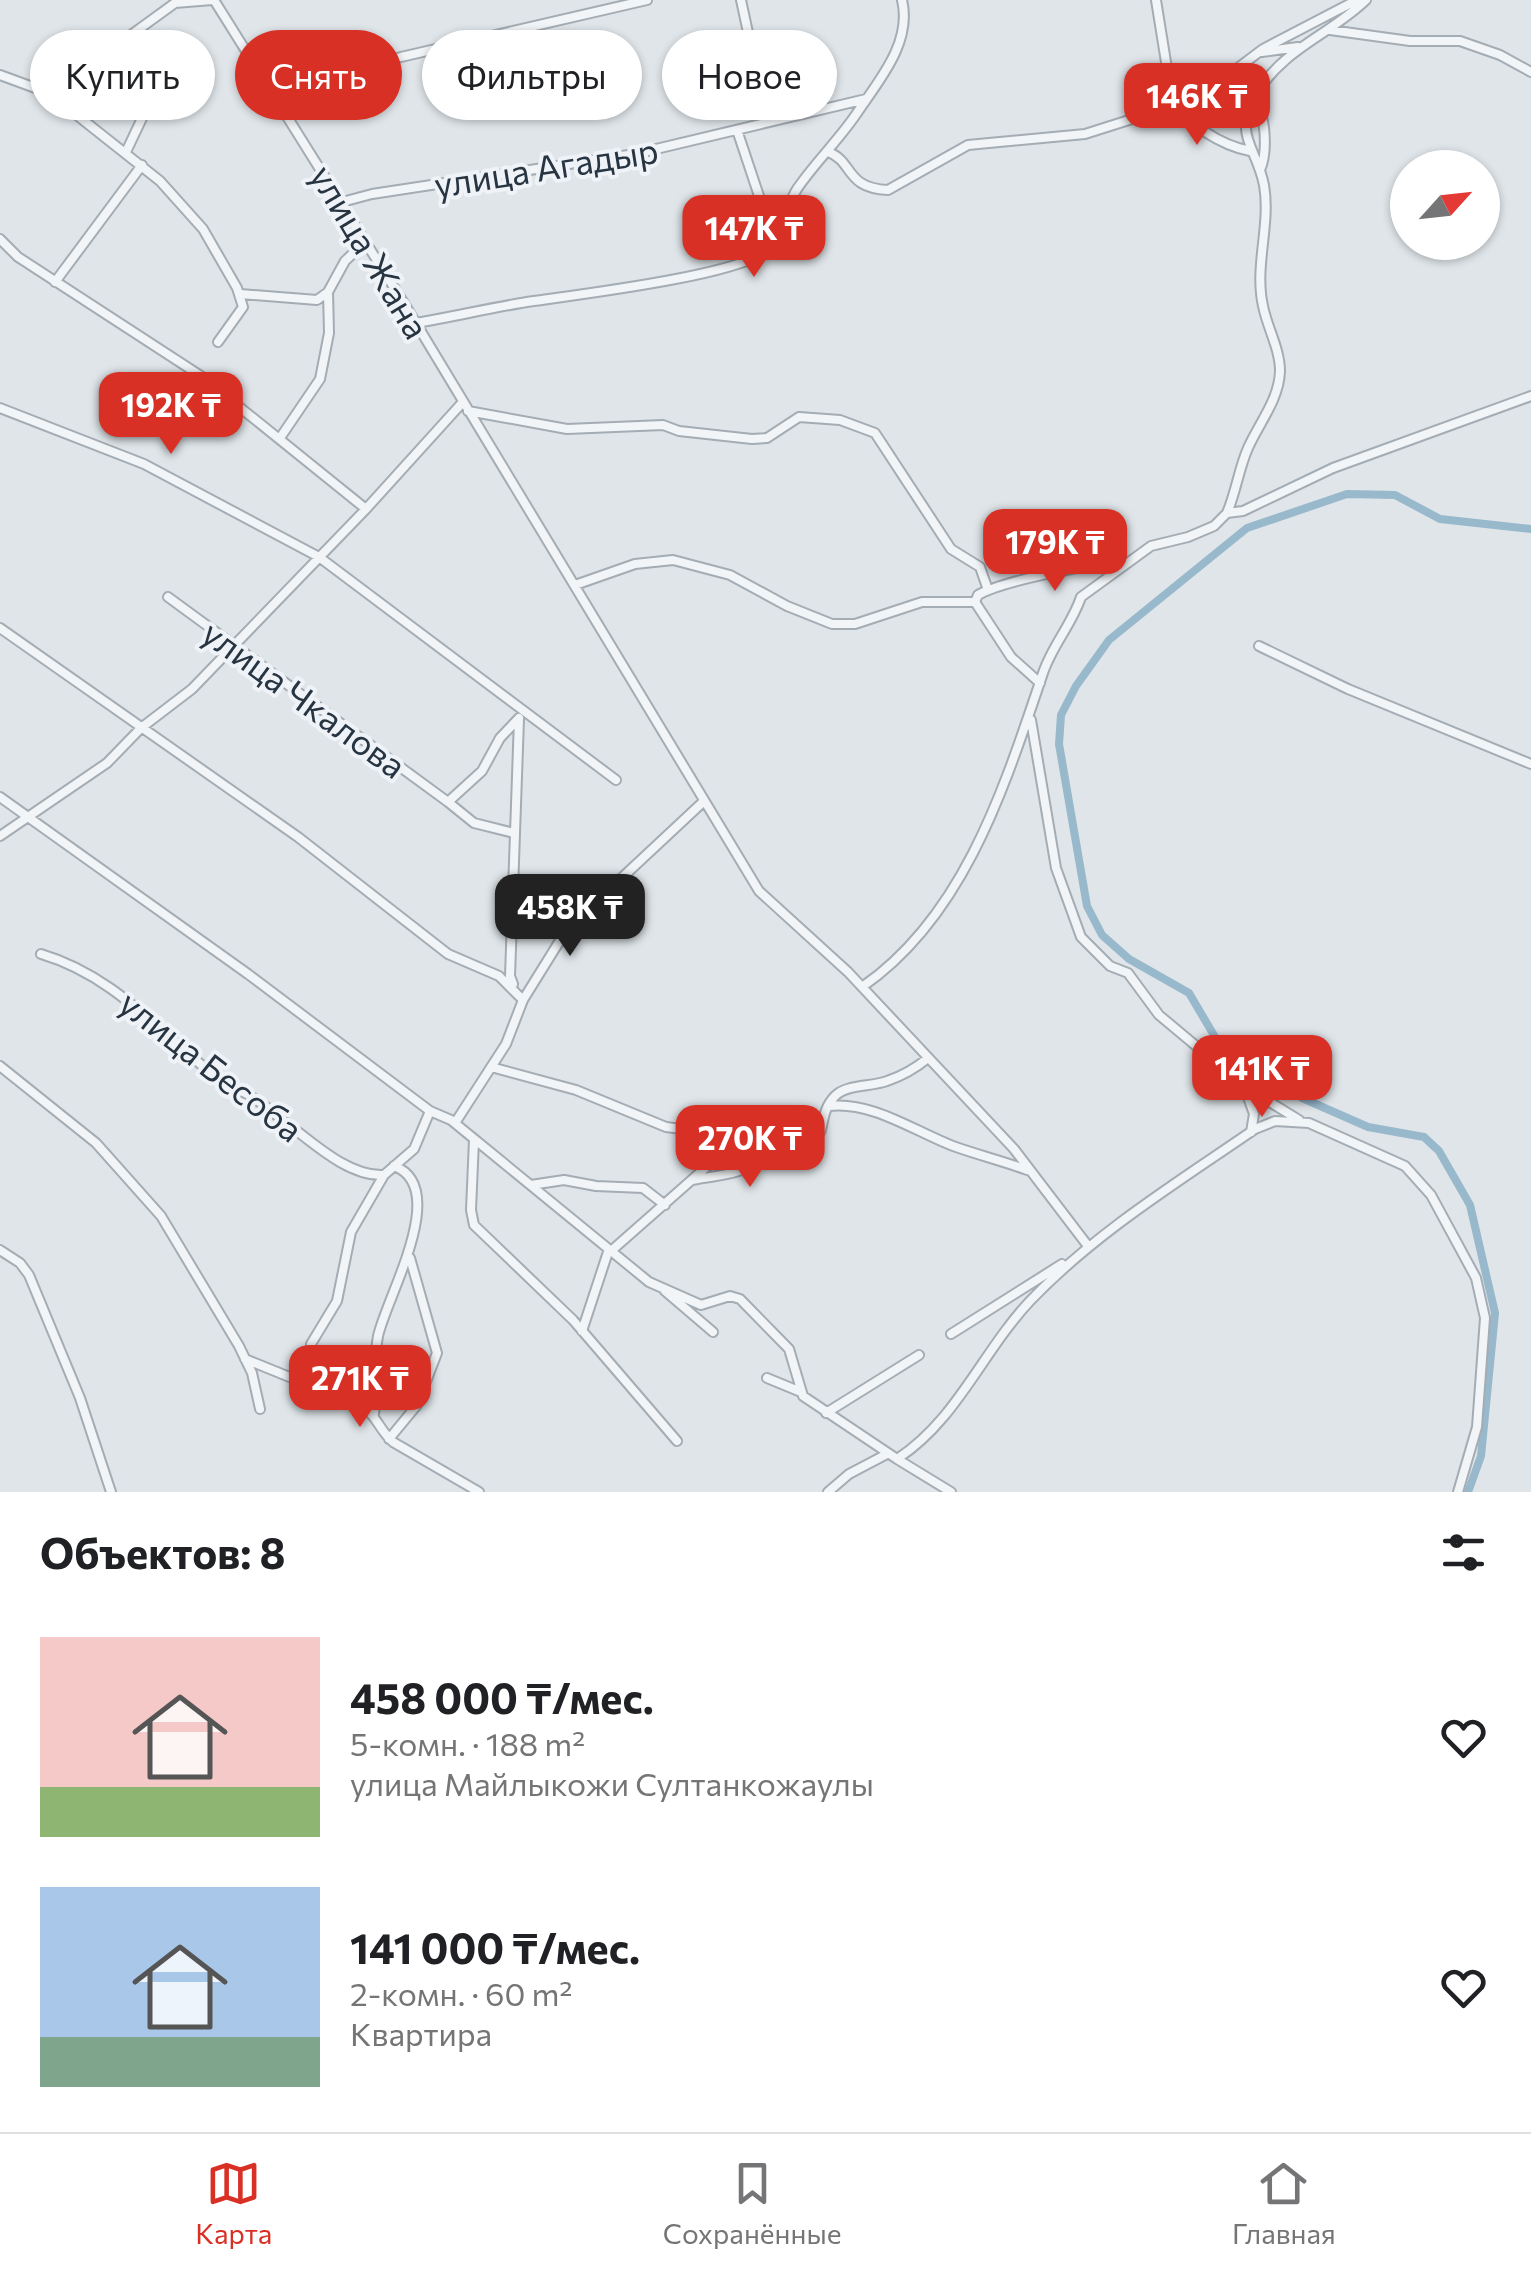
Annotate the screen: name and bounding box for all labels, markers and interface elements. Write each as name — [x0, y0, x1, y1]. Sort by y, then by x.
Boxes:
chip: Купить — [30, 30, 215, 120]
chip: Снять — [235, 30, 402, 120]
chip: Фильтры — [422, 30, 642, 120]
chip: Новое — [662, 30, 837, 120]
pin: 146K ₸ — [1116, 63, 1278, 148]
text: 146K ₸ — [1146, 75, 1248, 115]
street label: улица Агадыр — [431, 127, 661, 205]
north arrow — [1390, 150, 1500, 260]
map controls — [1390, 150, 1500, 260]
street label: улица Жана — [302, 156, 440, 346]
pin: 147K ₸ — [673, 195, 835, 280]
text: 147K ₸ — [704, 207, 804, 247]
pin: 192K ₸ — [90, 372, 252, 457]
text: 192K ₸ — [121, 384, 221, 424]
pin: 179K ₸ — [974, 509, 1136, 594]
text: 179K ₸ — [1005, 521, 1105, 561]
street label: улица Чкалова — [195, 610, 415, 786]
pin: 458K ₸ — [489, 874, 651, 959]
text: 458K ₸ — [517, 886, 623, 926]
street label: улица Бесоба — [112, 980, 312, 1150]
pin: 141K ₸ — [1181, 1035, 1343, 1120]
text: 141K ₸ — [1214, 1047, 1310, 1087]
pin: 270K ₸ — [669, 1105, 831, 1190]
text: 270K ₸ — [698, 1117, 802, 1157]
pin: 271K ₸ — [279, 1345, 441, 1430]
text: 271K ₸ — [311, 1357, 409, 1397]
icon: filters — [1436, 1525, 1491, 1580]
text: Объектов: 8 — [40, 1526, 285, 1578]
text: 458 000 ₸/мес. — [350, 1671, 654, 1723]
icon: home — [120, 1677, 240, 1797]
icon: heart — [1436, 1710, 1491, 1765]
text: 5-комн. · 188 m² — [350, 1723, 585, 1763]
text: улица Майлыкожи Султанкожаулы — [350, 1763, 874, 1803]
text: 141 000 ₸/мес. — [350, 1921, 640, 1973]
icon: home — [120, 1927, 240, 2047]
icon: heart — [1436, 1960, 1491, 2015]
text: 2-комн. · 60 m² — [350, 1973, 572, 2013]
text: Квартира — [350, 2013, 492, 2053]
tab: Карта — [195, 2156, 272, 2250]
tab: Сохранённые — [663, 2156, 842, 2250]
tab: Главная — [1232, 2156, 1336, 2250]

